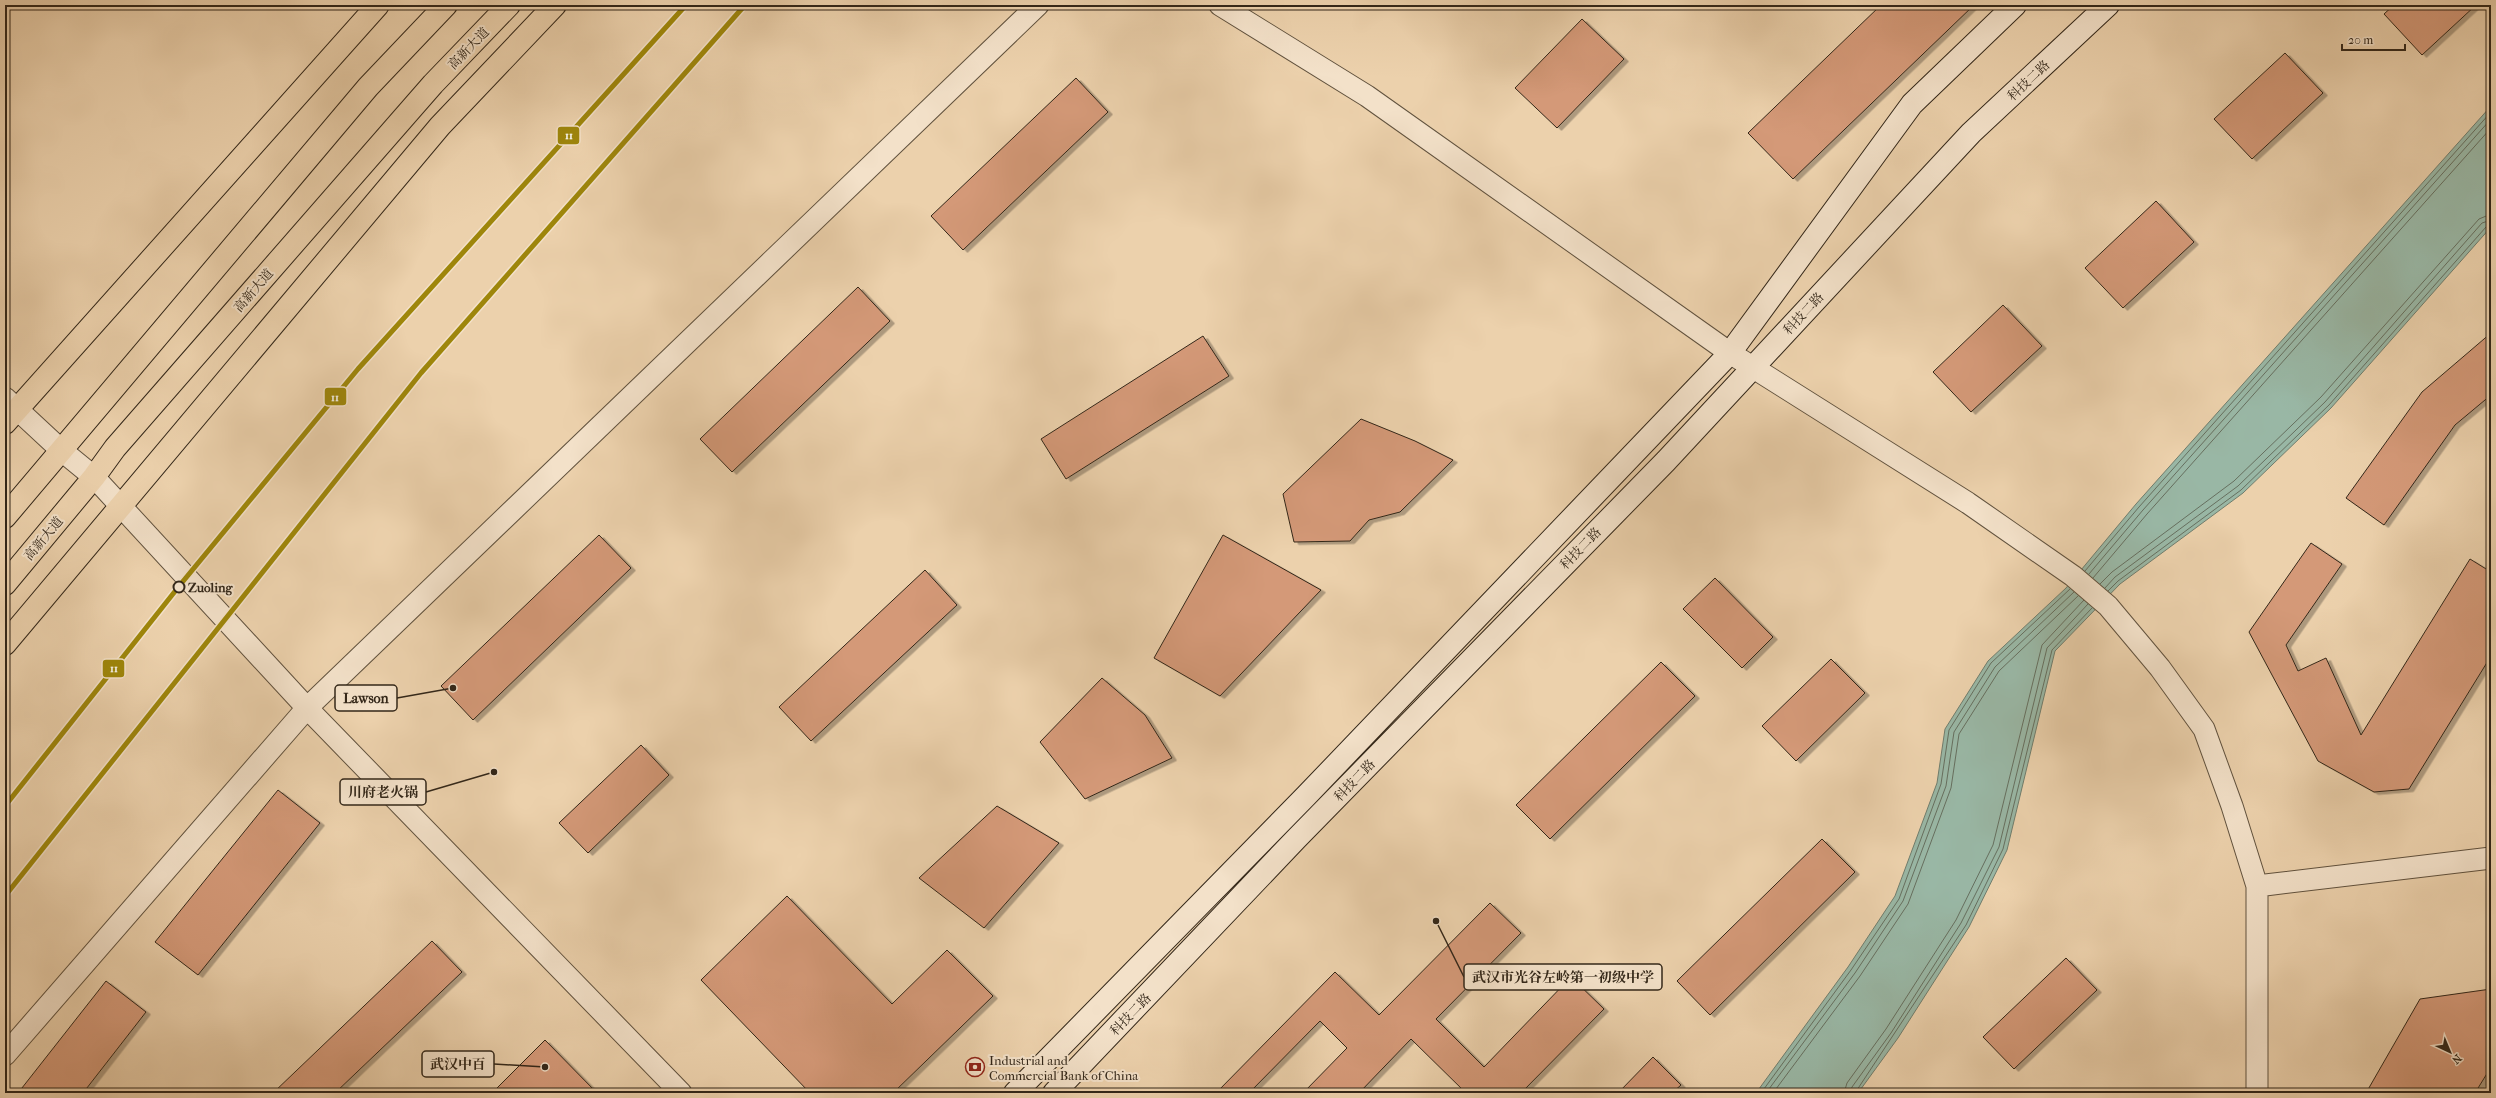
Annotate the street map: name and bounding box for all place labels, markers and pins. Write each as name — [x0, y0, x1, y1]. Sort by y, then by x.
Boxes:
marker: Zuoling — [172, 580, 186, 594]
place label: Zuoling — [188, 580, 234, 596]
callout: Lawson — [335, 685, 397, 711]
callout: 川府老火锅 — [340, 779, 426, 805]
callout: 武汉市光谷左岭第一初级中学 — [1464, 964, 1662, 990]
callout: 武汉中百 — [422, 1051, 494, 1077]
place label: Industrial and Commercial Bank of China — [989, 1053, 1139, 1083]
bank icon: Industrial and Commercial Bank of China — [964, 1056, 986, 1078]

